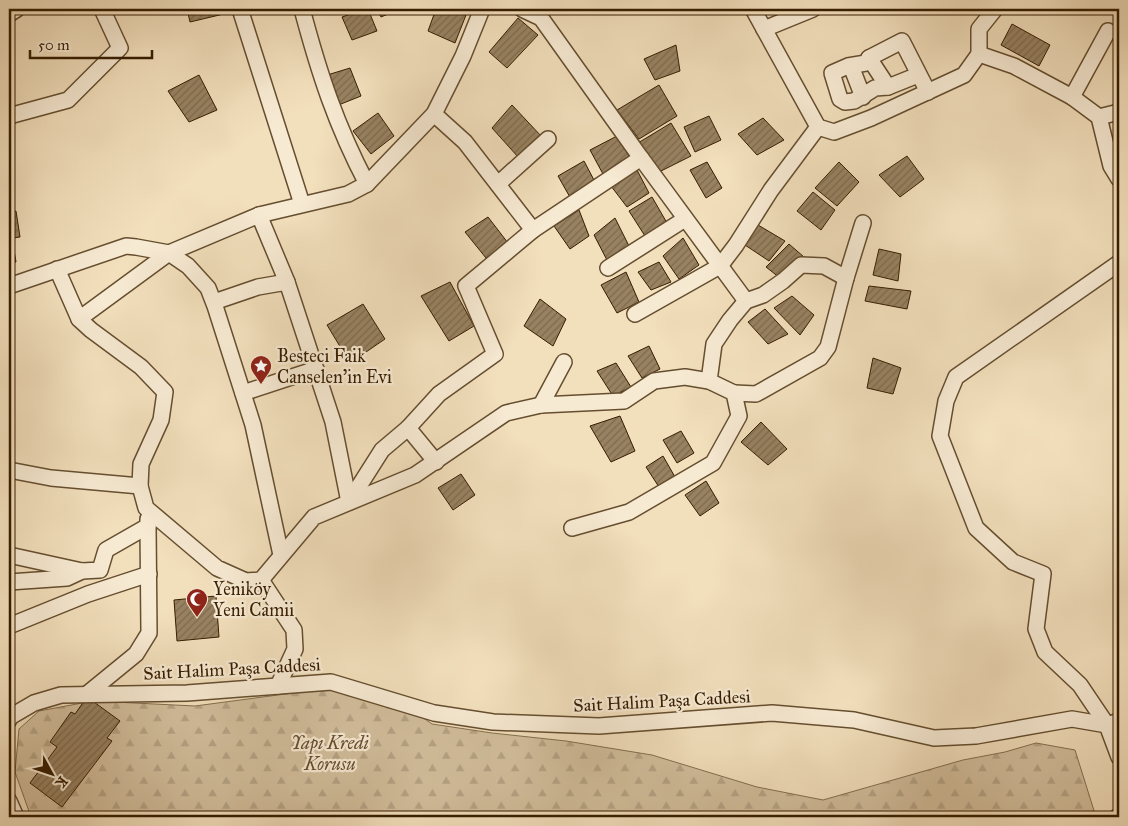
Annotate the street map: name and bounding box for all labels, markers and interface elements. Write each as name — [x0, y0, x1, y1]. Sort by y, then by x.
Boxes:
scale bar — [30, 28, 152, 60]
text: 50 m — [38, 36, 70, 54]
place label: Besteci Faik Canselen'in Evi — [277, 345, 392, 388]
place icon: Besteci Faik Canselen'in Evi — [249, 354, 273, 385]
place label: Yeniköy Yeni Camii — [213, 578, 294, 621]
mosque icon: Yeniköy Yeni Camii — [185, 587, 209, 618]
street label: Sait Halim Paşa Caddesi — [143, 653, 321, 685]
street label: Sait Halim Paşa Caddesi — [573, 685, 751, 717]
park label: Yapı Kredi Korusu — [291, 732, 369, 775]
north arrow — [28, 748, 78, 798]
text: K — [51, 773, 71, 792]

